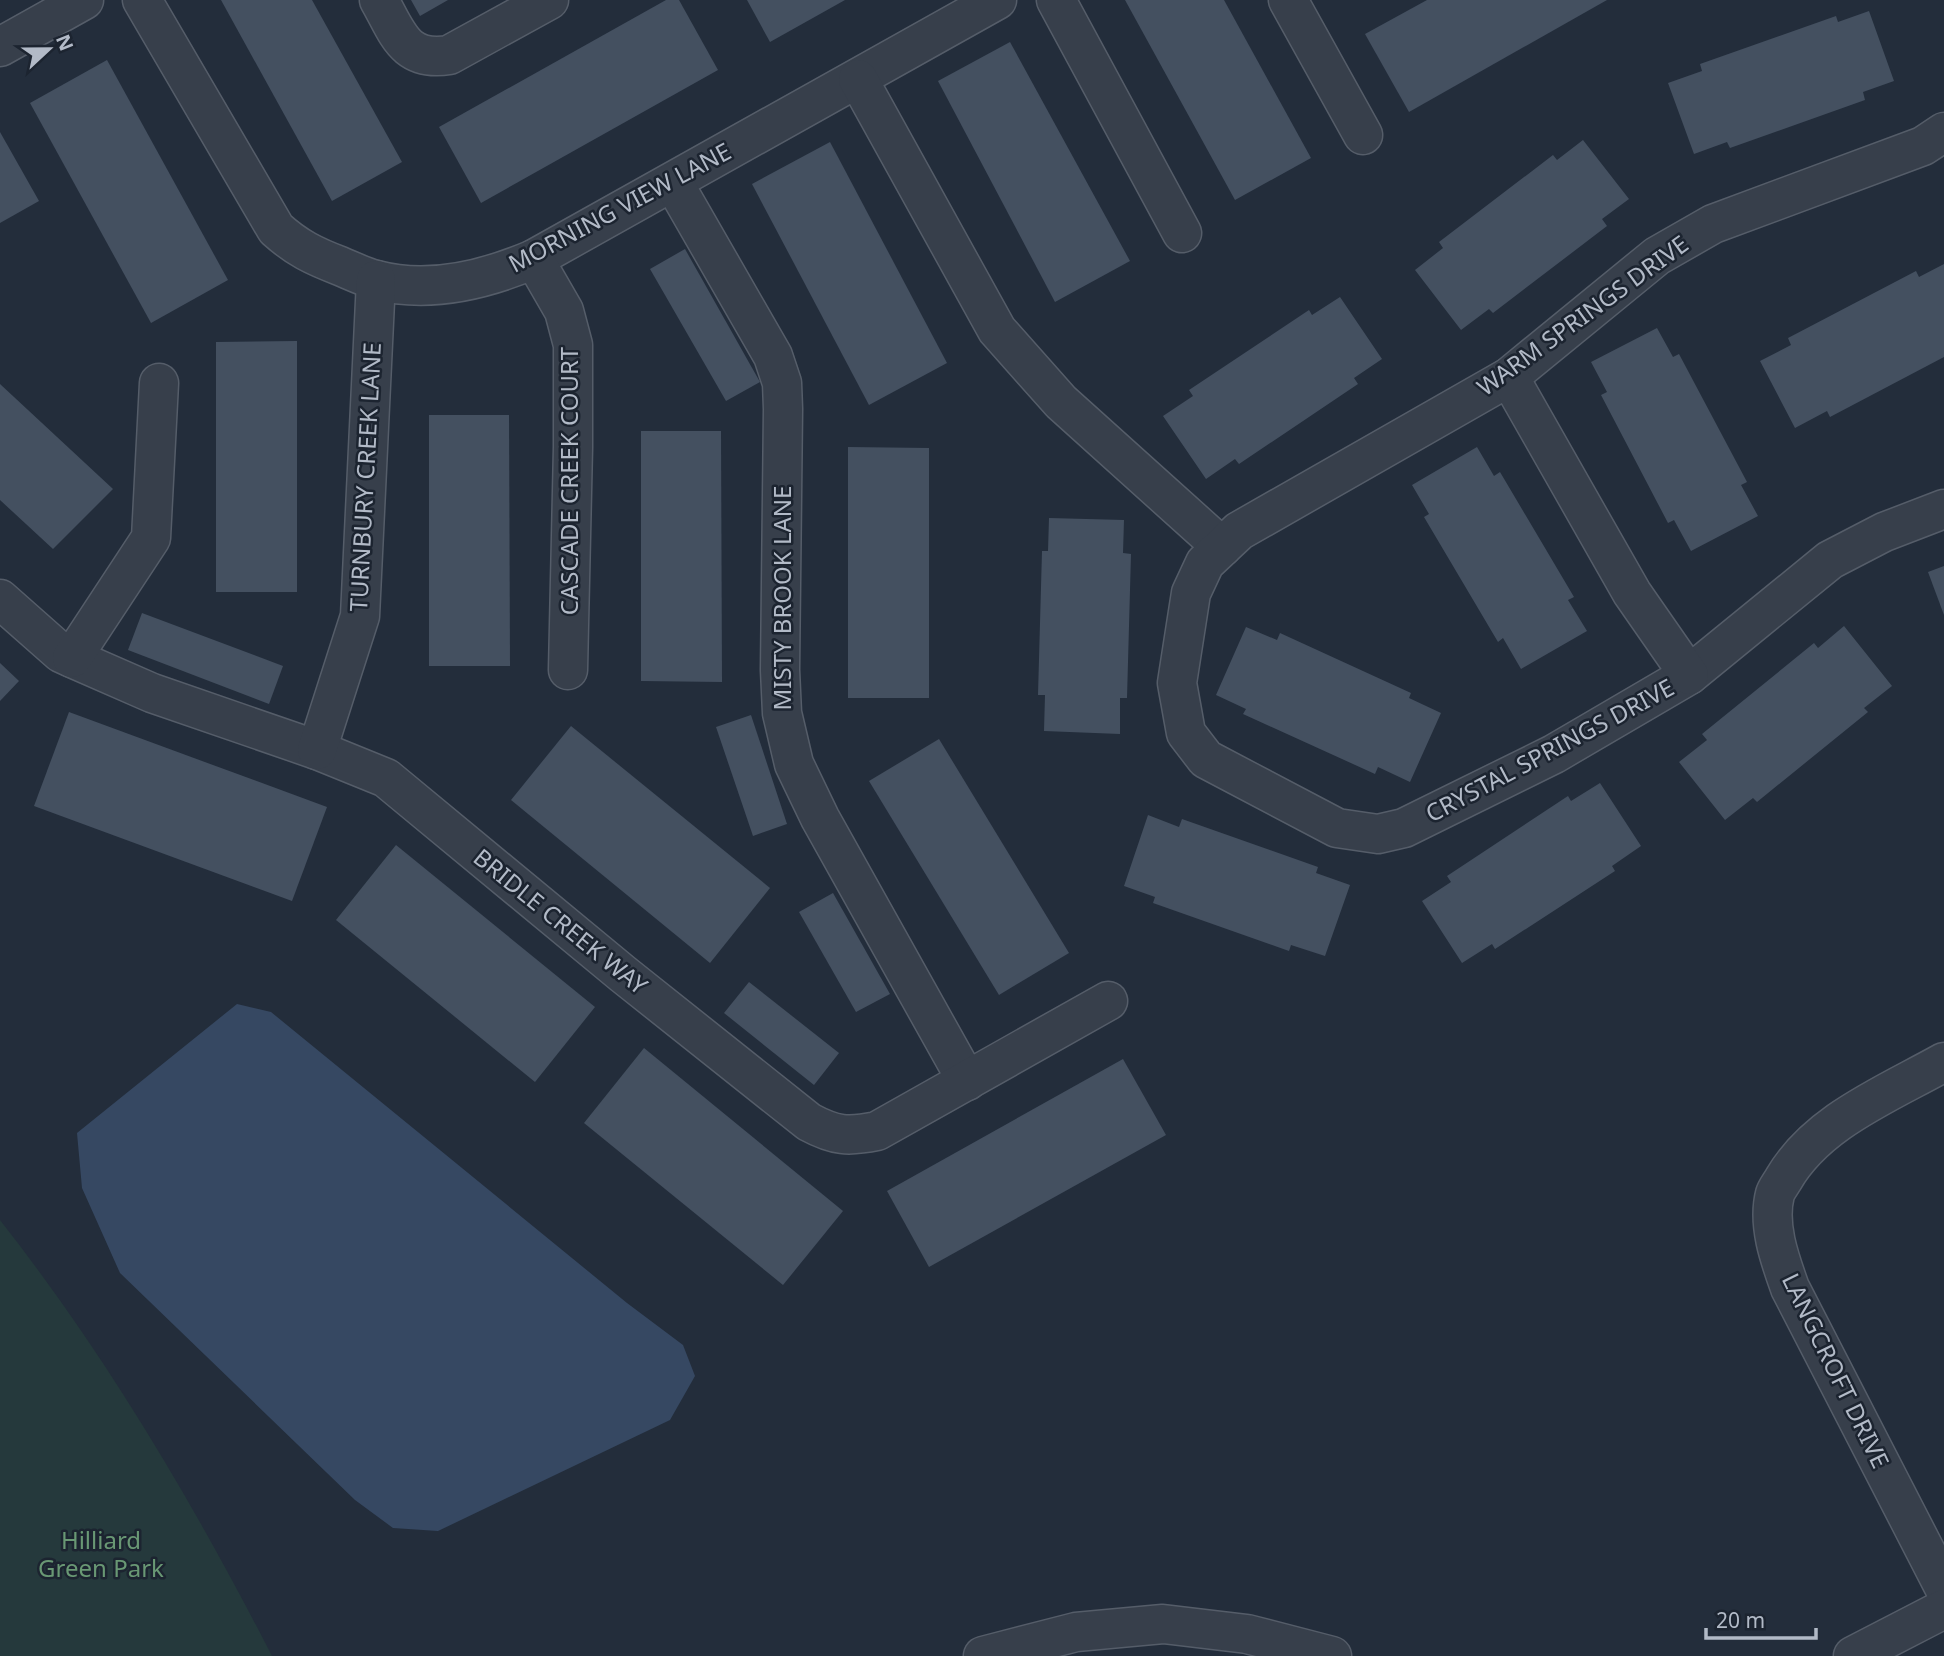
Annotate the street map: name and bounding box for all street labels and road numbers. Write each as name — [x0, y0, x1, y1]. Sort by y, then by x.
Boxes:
street label: MORNING VIEW LANE — [502, 134, 736, 279]
street label: WARM SPRINGS DRIVE — [1470, 227, 1695, 403]
street label: TURNBURY CREEK LANE — [341, 342, 388, 612]
street label: CASCADE CREEK COURT — [552, 346, 585, 615]
street label: MISTY BROOK LANE — [765, 486, 798, 710]
street label: CRYSTAL SPRINGS DRIVE — [1419, 670, 1679, 829]
street label: BRIDLE CREEK WAY — [467, 840, 655, 1002]
street label: LANGCROFT DRIVE — [1775, 1267, 1898, 1473]

